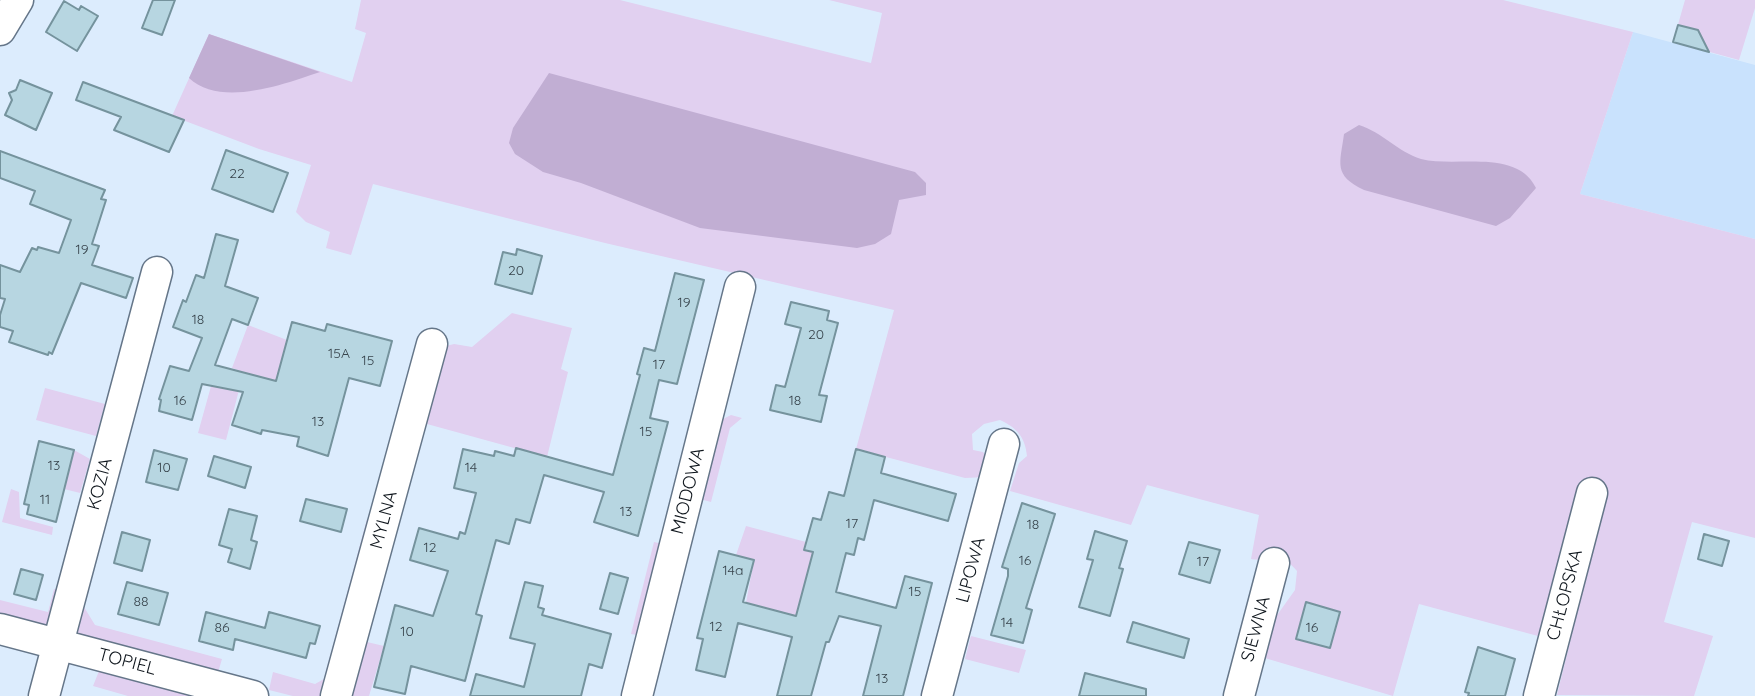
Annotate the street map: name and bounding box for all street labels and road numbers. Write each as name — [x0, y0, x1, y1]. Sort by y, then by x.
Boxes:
street label: MIODOWA — [667, 445, 709, 537]
street label: KOZIA — [83, 456, 117, 512]
street label: MYLNA — [366, 489, 402, 551]
street label: LIPOWA — [952, 535, 990, 605]
street label: CHŁOPSKA — [1542, 547, 1588, 643]
street label: SIEWNA — [1237, 594, 1275, 664]
street label: TOPIEL — [96, 644, 158, 680]

